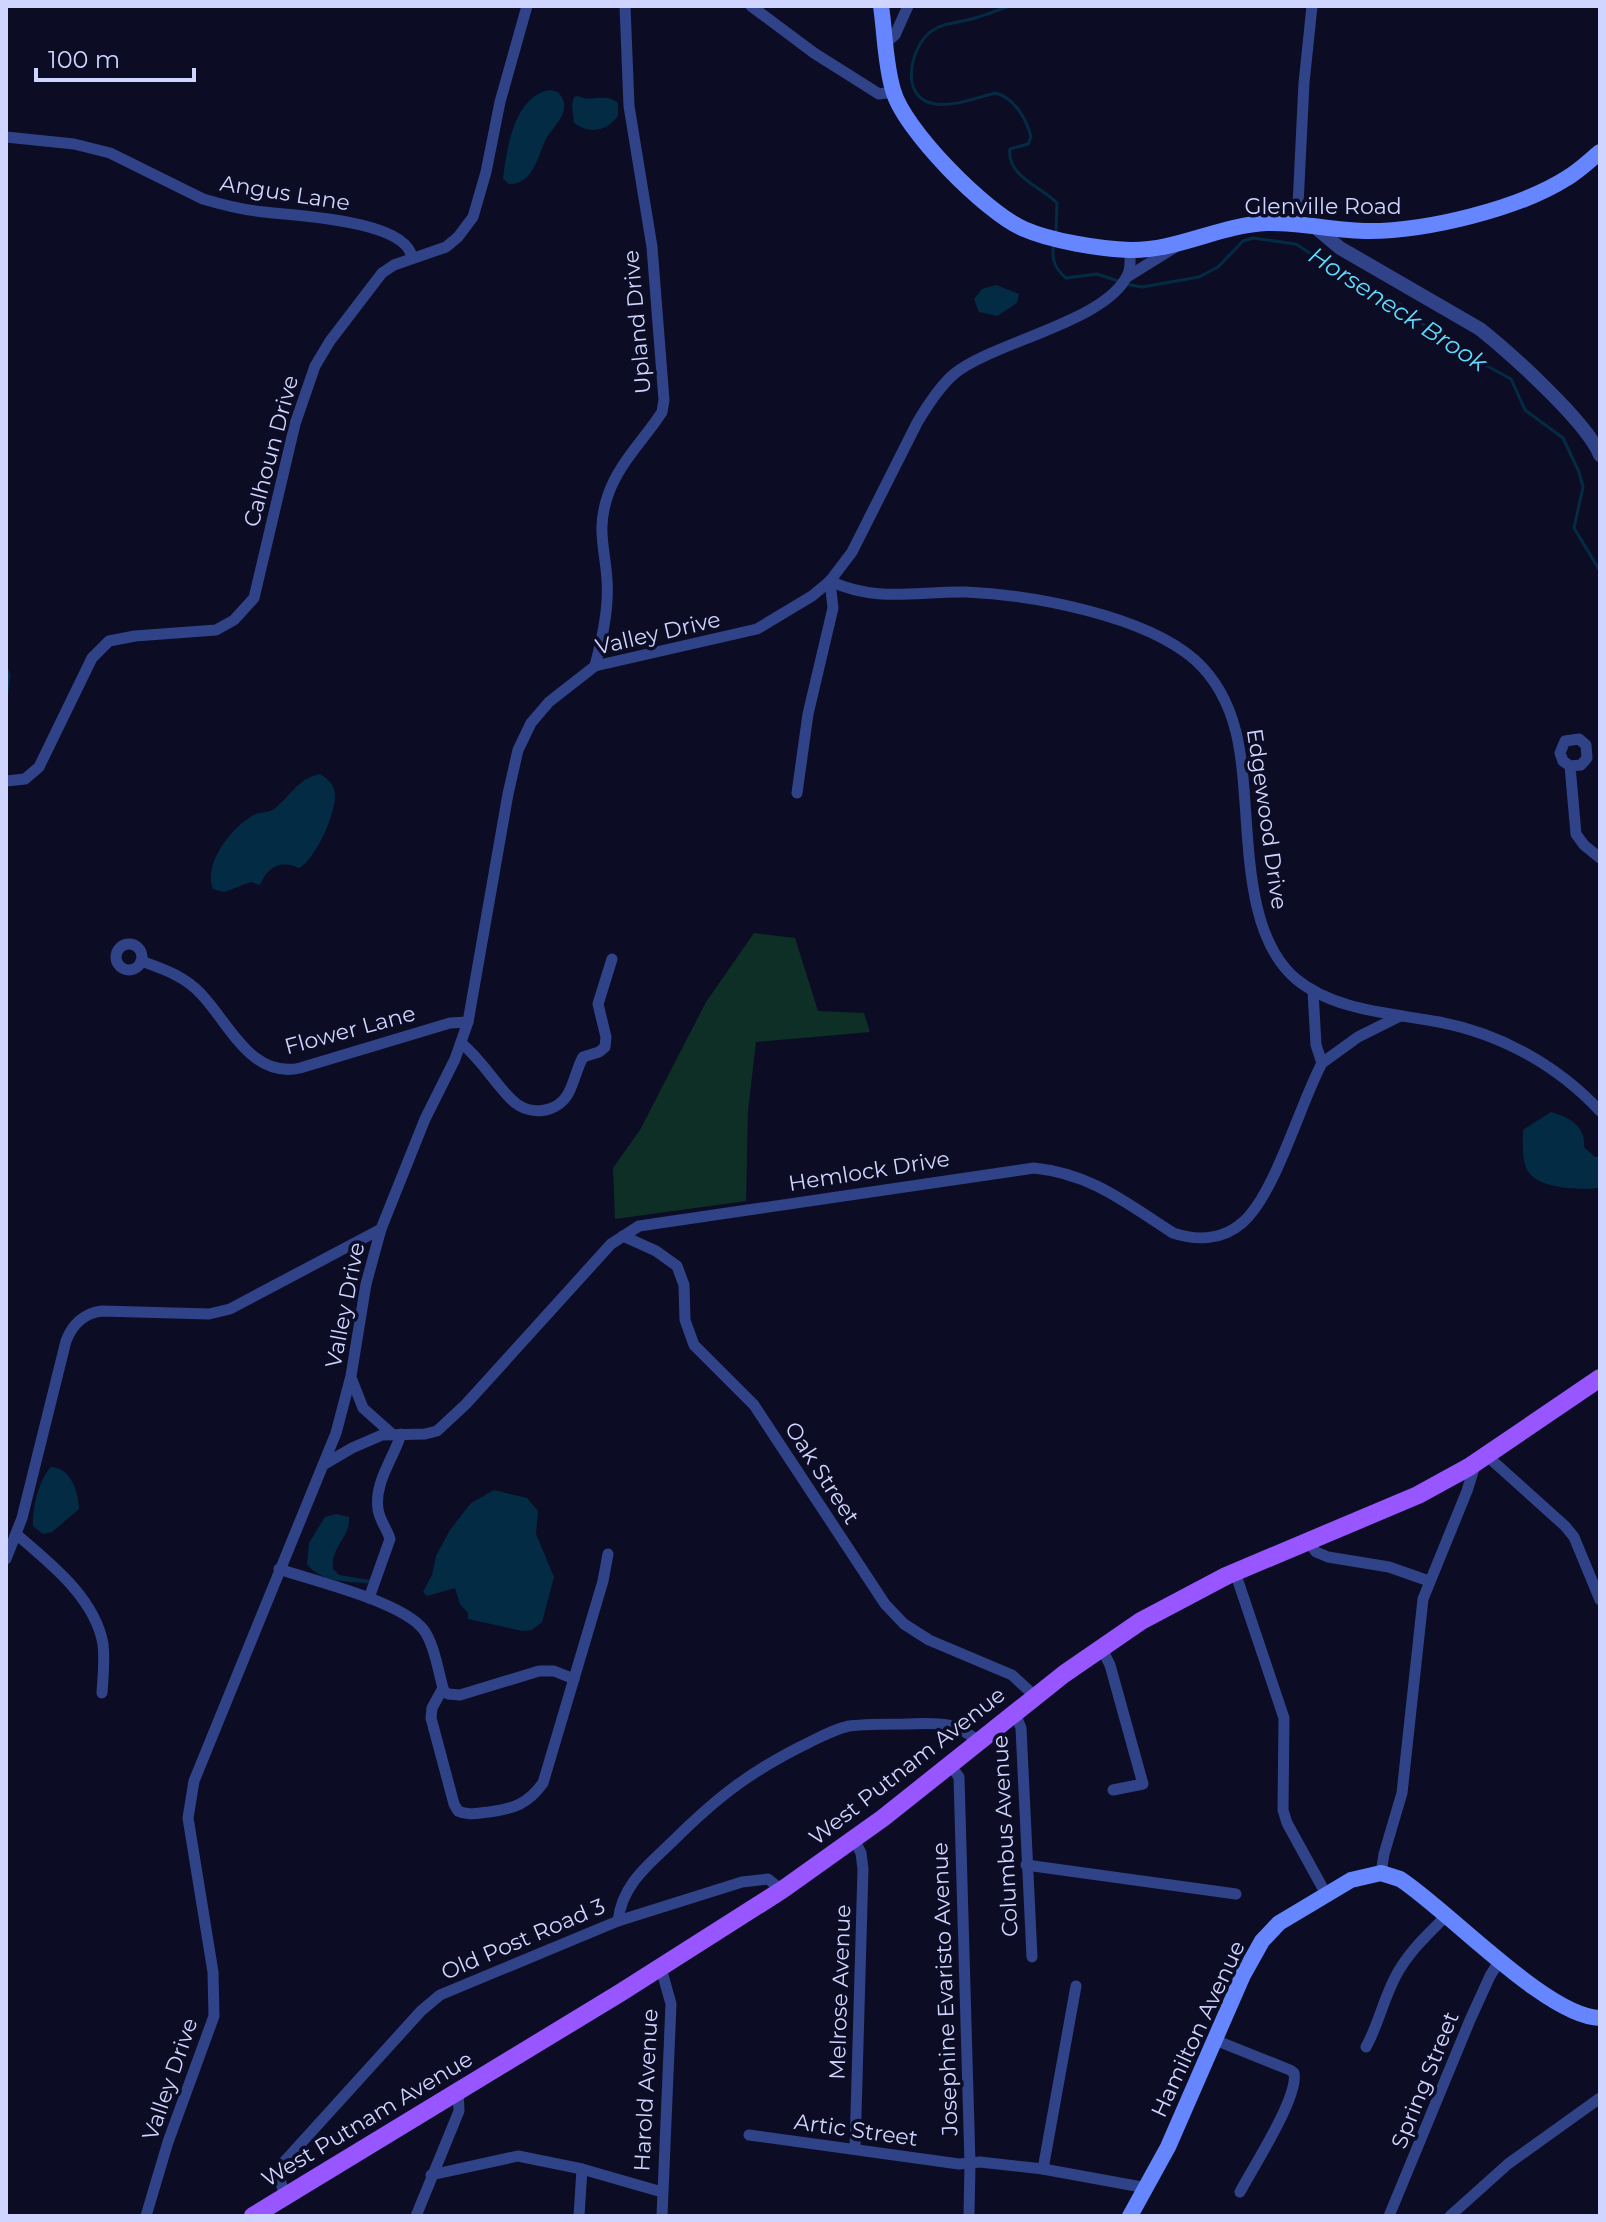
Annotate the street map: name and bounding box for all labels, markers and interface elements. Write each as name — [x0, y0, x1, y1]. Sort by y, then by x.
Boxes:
scale bar — [36, 32, 194, 82]
text: 100 m — [48, 45, 120, 74]
street label: Angus Lane — [218, 169, 352, 217]
street label: Glenville Road — [1244, 193, 1402, 220]
water label: Horseneck Brook — [1303, 241, 1494, 378]
street label: Upland Drive — [617, 249, 657, 395]
street label: Calhoun Drive — [238, 372, 304, 530]
street label: Valley Drive — [593, 606, 723, 660]
street label: Edgewood Drive — [1241, 727, 1293, 911]
street label: Flower Lane — [282, 1000, 418, 1060]
street label: Hemlock Drive — [786, 1145, 952, 1197]
street label: Valley Drive — [320, 1240, 370, 1370]
street label: Oak Street — [779, 1417, 865, 1529]
street label: West Putnam Avenue — [804, 1681, 1010, 1851]
street label: Columbus Avenue — [986, 1734, 1024, 1938]
street label: Josephine Evaristo Avenue — [926, 1842, 964, 2137]
street label: Old Post Road 3 — [437, 1892, 609, 1986]
street label: Melrose Avenue — [823, 1904, 857, 2080]
street label: Hamilton Avenue — [1145, 1936, 1251, 2122]
street label: Harold Avenue — [628, 2008, 664, 2172]
street label: Spring Street — [1385, 2008, 1465, 2152]
street label: Valley Drive — [136, 2014, 204, 2144]
street label: West Putnam Avenue — [257, 2045, 477, 2193]
street label: Artic Street — [793, 2108, 920, 2152]

